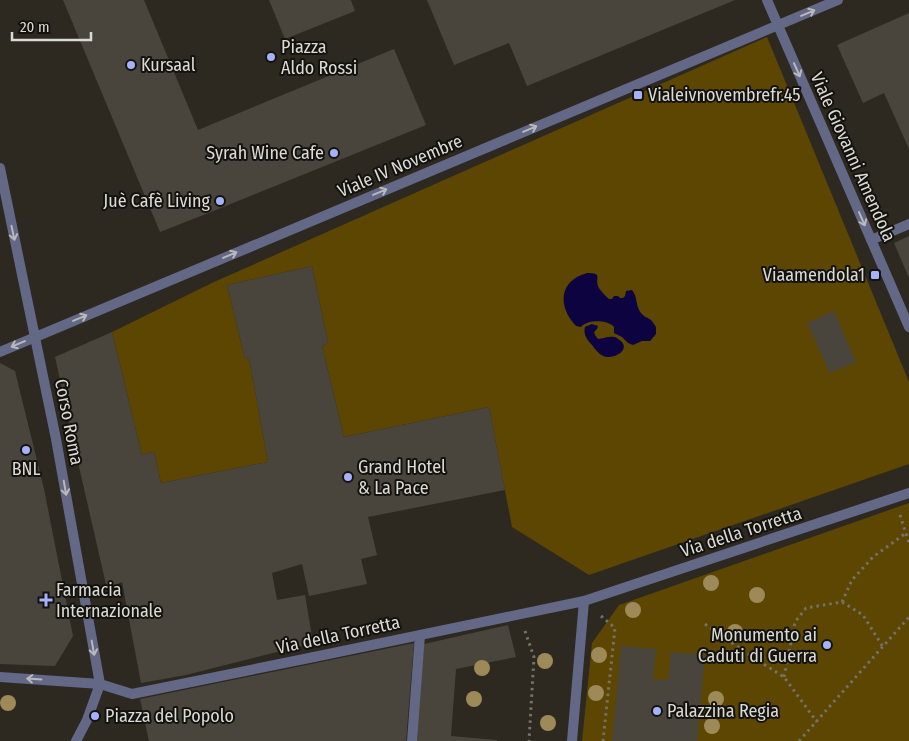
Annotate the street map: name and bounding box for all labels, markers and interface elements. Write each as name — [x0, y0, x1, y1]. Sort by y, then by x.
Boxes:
one-way arrow — [800, 7, 815, 17]
scale bar — [12, 10, 91, 42]
text: 20 m — [20, 18, 50, 36]
place label: Piazza Aldo Rossi — [281, 36, 357, 79]
marker: Piazza Aldo Rossi — [265, 51, 277, 63]
place label: Kursaal — [141, 54, 196, 76]
marker: Kursaal — [125, 59, 137, 71]
one-way arrow — [792, 62, 802, 77]
street label: Viale Giovanni Amendola — [806, 69, 900, 245]
place label: Vialeivnovembrefr.45 — [648, 84, 801, 106]
marker: Vialeivnovembrefr.45 — [632, 89, 644, 101]
one-way arrow — [522, 124, 537, 134]
street label: Viale IV Novembre — [334, 130, 466, 202]
place label: Syrah Wine Cafe — [206, 142, 324, 164]
marker: Syrah Wine Cafe — [328, 147, 340, 159]
one-way arrow — [372, 187, 387, 196]
place label: Juè Cafè Living — [103, 190, 211, 212]
marker: Juè Cafè Living — [214, 195, 226, 207]
one-way arrow — [858, 211, 868, 226]
one-way arrow — [9, 225, 19, 241]
one-way arrow — [222, 249, 237, 259]
place label: Viaamendola1 — [763, 264, 865, 286]
marker: Viaamendola1 — [869, 269, 881, 281]
one-way arrow — [72, 312, 87, 322]
one-way arrow — [11, 340, 26, 350]
street label: Corso Roma — [50, 377, 88, 467]
marker: BNL — [20, 444, 32, 456]
place label: Grand Hotel & La Pace — [358, 456, 446, 499]
place label: BNL — [12, 458, 40, 480]
marker: Grand Hotel & La Pace — [342, 471, 354, 483]
one-way arrow — [60, 479, 70, 495]
street label: Via della Torretta — [678, 502, 804, 562]
place label: Farmacia Internazionale — [56, 579, 162, 622]
marker: Farmacia Internazionale — [40, 594, 52, 606]
street label: Via della Torretta — [274, 611, 402, 659]
place label: Monumento ai Caduti di Guerra — [698, 624, 817, 667]
one-way arrow — [89, 639, 98, 655]
marker: Monumento ai Caduti di Guerra — [821, 639, 833, 651]
one-way arrow — [26, 674, 42, 684]
place label: Palazzina Regia — [667, 700, 779, 722]
place label: Piazza del Popolo — [105, 705, 234, 727]
marker: Palazzina Regia — [651, 705, 663, 717]
marker: Piazza del Popolo — [89, 710, 101, 722]

